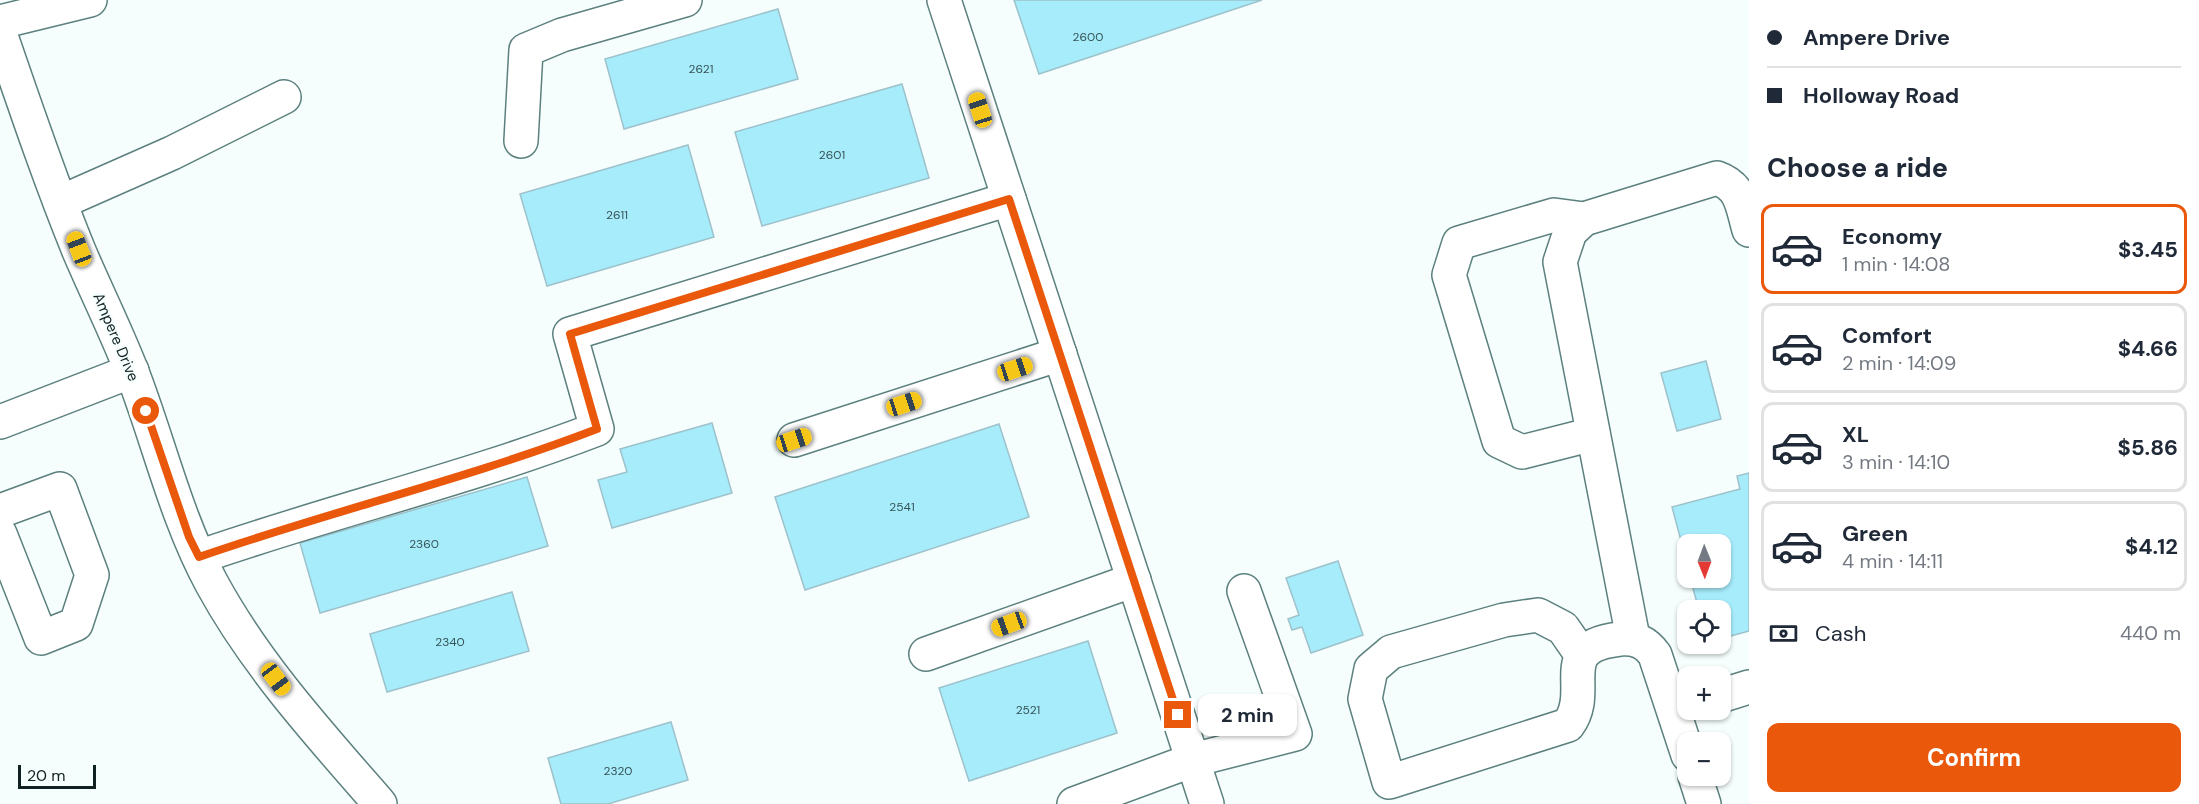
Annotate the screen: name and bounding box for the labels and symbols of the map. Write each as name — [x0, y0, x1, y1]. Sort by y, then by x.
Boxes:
house number: 2600 — [1073, 29, 1103, 45]
house number: 2621 — [689, 61, 713, 77]
car — [966, 90, 994, 130]
house number: 2601 — [819, 147, 845, 163]
house number: 2611 — [606, 207, 628, 223]
car — [64, 229, 94, 269]
street label: Ampere Drive — [88, 290, 144, 384]
car — [995, 355, 1035, 383]
car — [884, 390, 924, 418]
route start — [132, 397, 159, 424]
car — [774, 426, 814, 454]
house number: 2541 — [889, 499, 915, 515]
north arrow — [1677, 534, 1731, 588]
house number: 2360 — [409, 536, 439, 552]
car — [989, 609, 1029, 639]
house number: 2340 — [435, 634, 465, 650]
car — [258, 659, 294, 699]
callout: 2 min — [1199, 694, 1298, 736]
route end — [1164, 701, 1191, 728]
house number: 2521 — [1016, 702, 1040, 718]
scale bar — [18, 762, 96, 790]
house number: 2320 — [603, 763, 633, 779]

